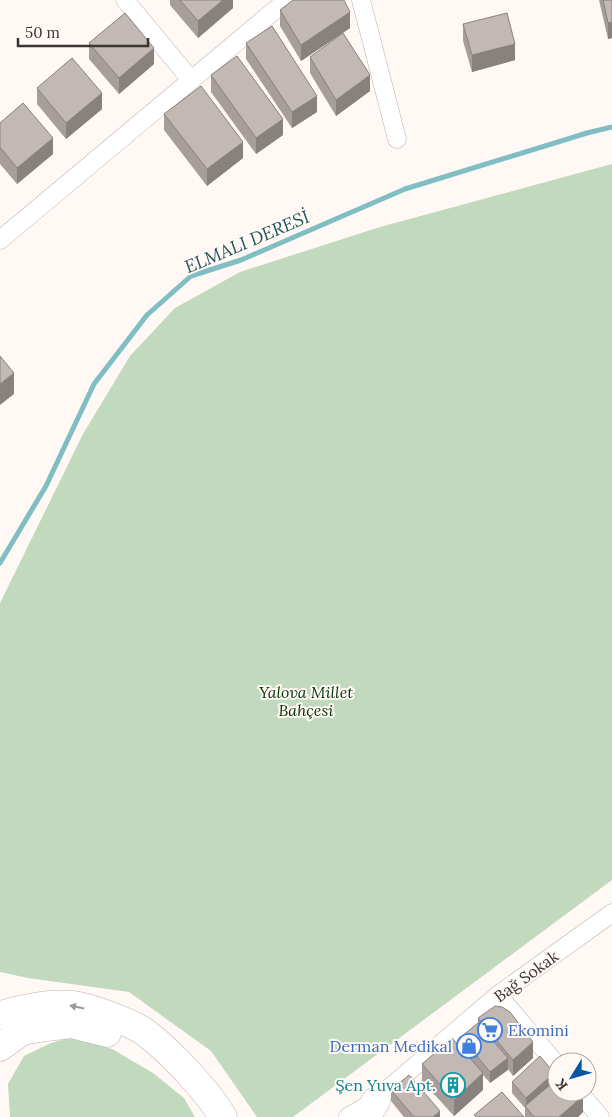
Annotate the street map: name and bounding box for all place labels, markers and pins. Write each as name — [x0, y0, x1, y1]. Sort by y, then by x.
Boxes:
supermarket icon: Ekomini — [477, 1017, 503, 1043]
place label: Ekomini — [508, 1020, 569, 1040]
shop icon: Derman Medikal — [456, 1033, 482, 1059]
place label: Derman Medikal — [330, 1036, 452, 1056]
building icon: Şen Yuva Apt. — [440, 1072, 466, 1098]
place label: Şen Yuva Apt. — [335, 1075, 436, 1095]

